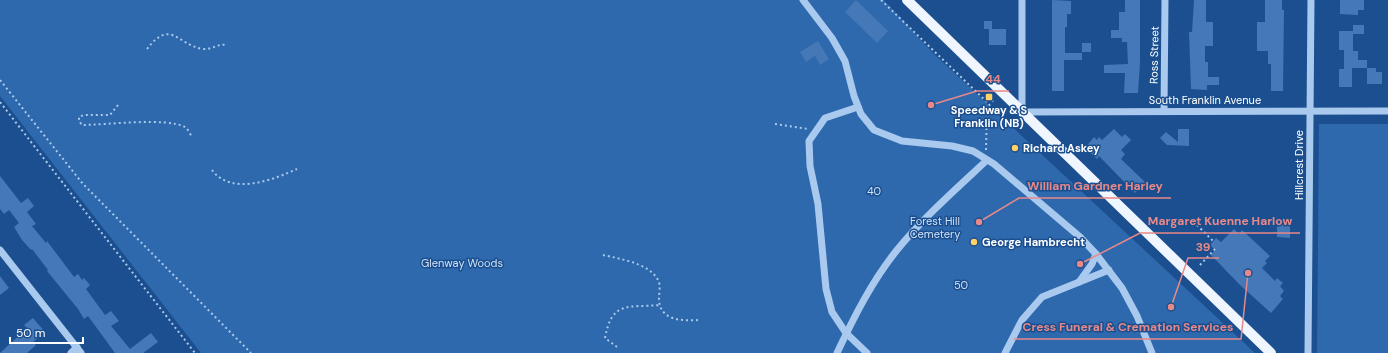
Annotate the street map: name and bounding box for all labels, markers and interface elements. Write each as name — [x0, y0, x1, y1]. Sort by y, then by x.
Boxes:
street label: Ross Street — [1146, 26, 1162, 84]
callout: 44 — [977, 67, 1009, 91]
text: 44 — [985, 71, 1001, 87]
marker: Speedway & S Franklin (NB) — [984, 92, 994, 102]
street label: South Franklin Avenue — [1149, 93, 1261, 107]
place label: Speedway & S Franklin (NB) — [951, 103, 1028, 130]
street label: Hillcrest Drive — [1292, 130, 1306, 200]
place label: Richard Askey — [1023, 141, 1100, 155]
marker: Richard Askey — [1010, 143, 1020, 153]
callout: William Gardner Harley — [1019, 174, 1171, 198]
text: William Gardner Harley — [1027, 178, 1164, 194]
park label: 40 — [867, 184, 881, 198]
callout: Margaret Kuenne Harlow — [1140, 209, 1300, 233]
text: Margaret Kuenne Harlow — [1148, 213, 1292, 229]
park label: Forest Hill Cemetery — [910, 214, 960, 241]
callout: 39 — [1188, 234, 1219, 258]
place label: George Hambrecht — [982, 235, 1085, 249]
marker: George Hambrecht — [969, 237, 979, 247]
text: 39 — [1196, 239, 1211, 255]
park label: Glenway Woods — [421, 256, 503, 270]
park label: 50 — [954, 278, 968, 292]
callout: Cress Funeral & Cremation Services — [1014, 315, 1241, 339]
scale bar — [10, 319, 83, 345]
text: Cress Funeral & Cremation Services — [1023, 319, 1233, 335]
text: 50 m — [16, 325, 45, 341]

